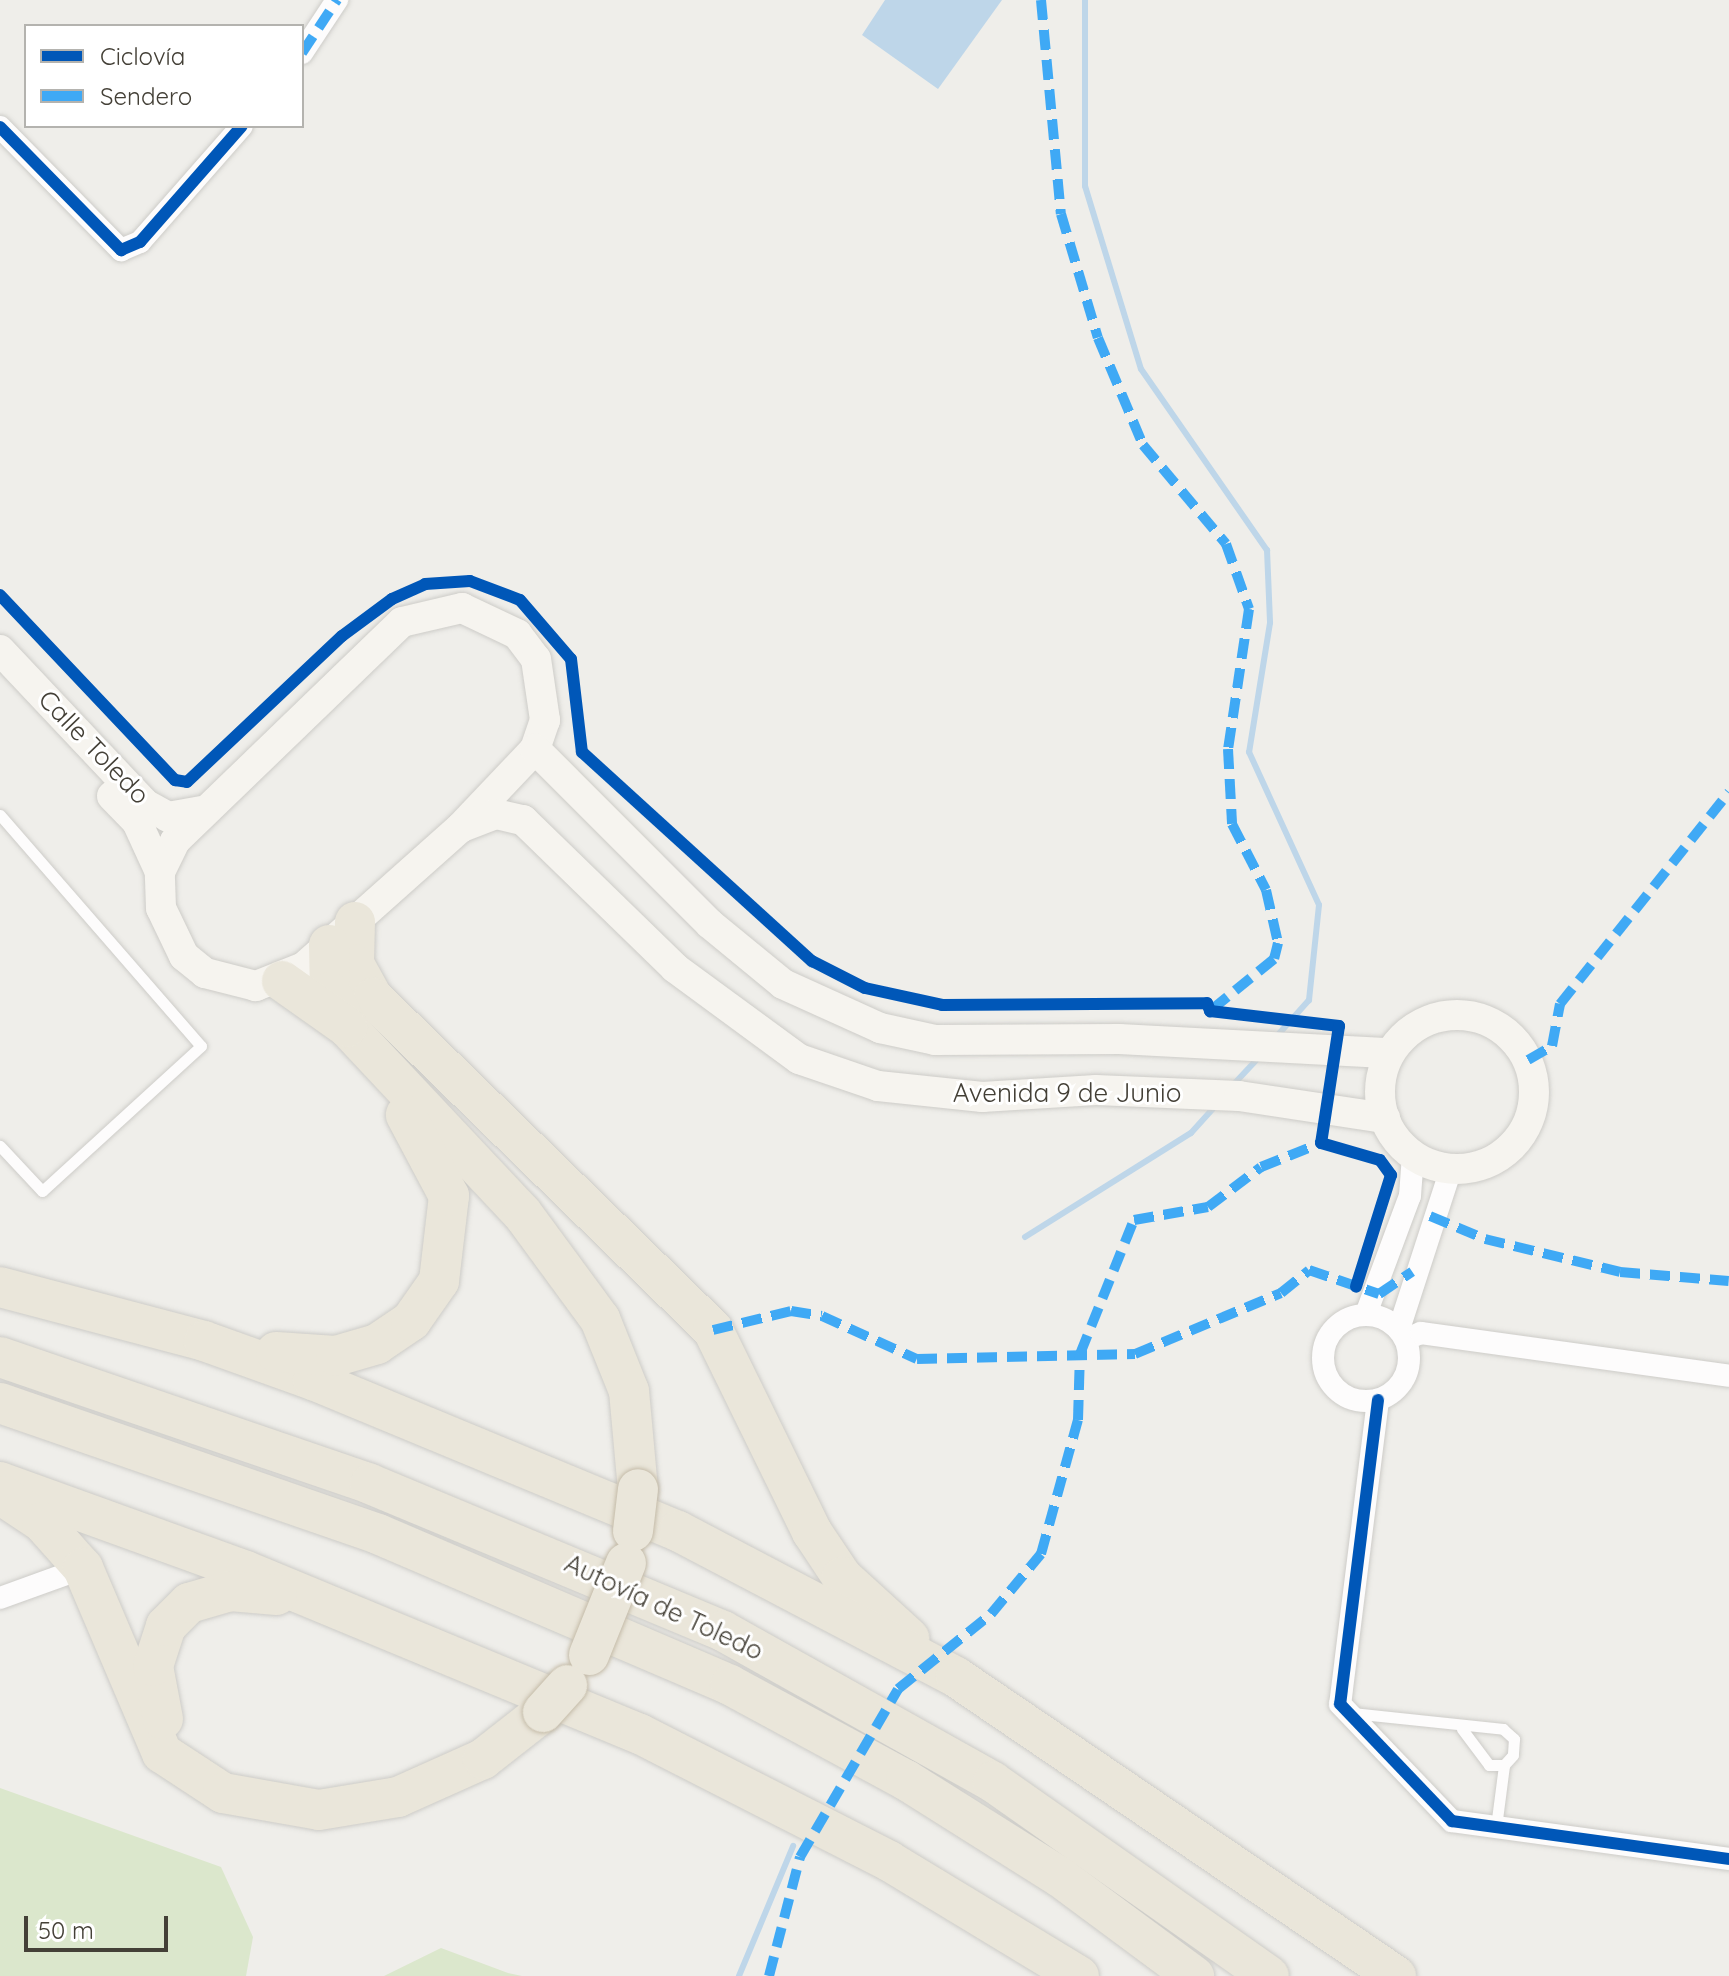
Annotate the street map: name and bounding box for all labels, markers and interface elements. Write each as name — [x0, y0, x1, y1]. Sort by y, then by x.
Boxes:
legend — [24, 24, 304, 128]
text: Ciclovía — [100, 41, 185, 71]
text: Sendero — [100, 81, 192, 111]
street label: Calle Toledo — [32, 684, 156, 810]
street label: Avenida 9 de Junio — [953, 1077, 1181, 1109]
street label: Autovía de Toledo — [560, 1547, 768, 1667]
scale bar — [28, 1900, 172, 1950]
text: 50 m — [38, 1915, 94, 1945]

